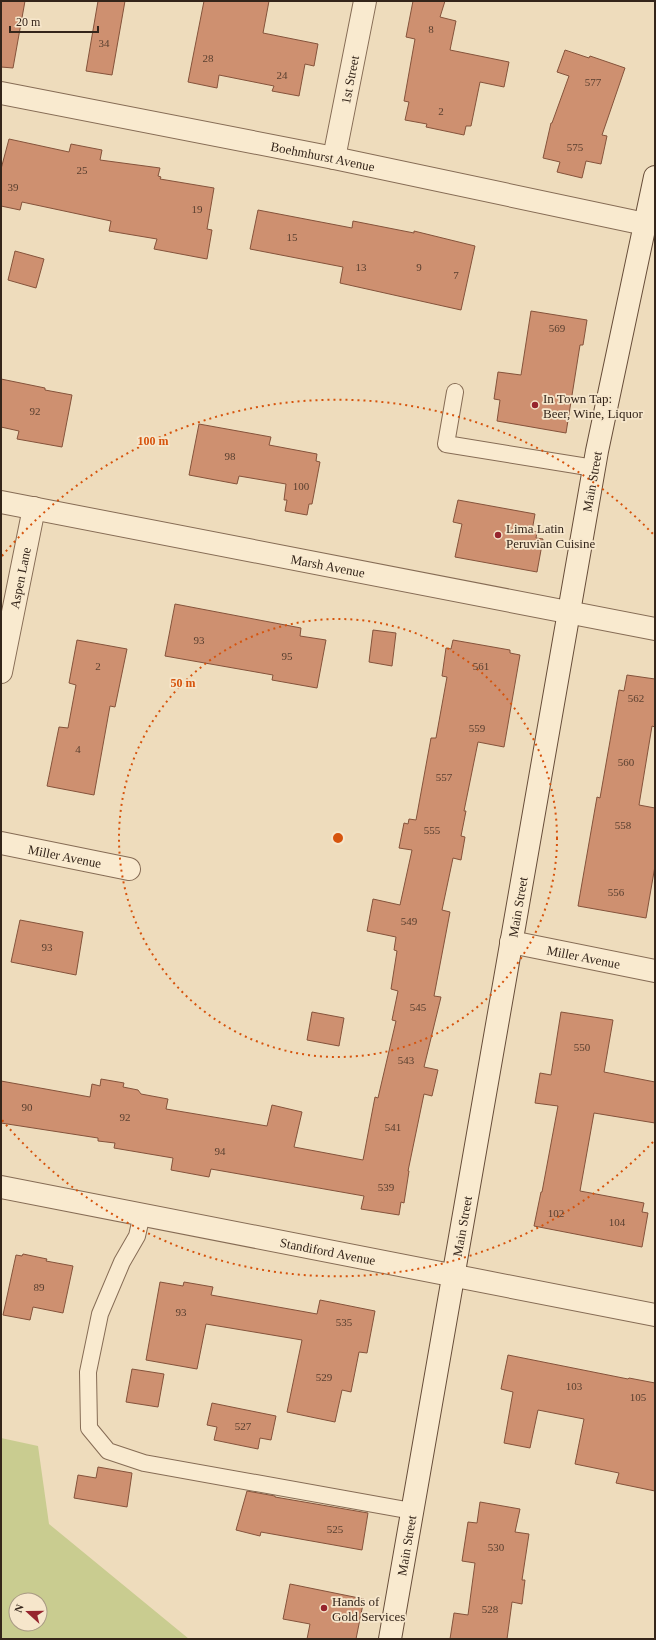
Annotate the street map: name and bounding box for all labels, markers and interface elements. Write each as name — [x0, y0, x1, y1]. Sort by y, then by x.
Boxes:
scale bar — [10, 8, 98, 34]
text: 20 m — [16, 15, 41, 29]
house number: 8 — [428, 23, 434, 35]
house number: 34 — [99, 37, 110, 49]
house number: 28 — [203, 52, 214, 64]
street label: 1st Street — [337, 54, 362, 105]
house number: 24 — [277, 69, 288, 81]
house number: 577 — [585, 76, 602, 88]
house number: 2 — [438, 105, 444, 117]
street label: Boehmhurst Avenue — [270, 138, 376, 174]
house number: 575 — [567, 141, 584, 153]
house number: 25 — [77, 164, 88, 176]
house number: 39 — [8, 181, 19, 193]
house number: 19 — [192, 203, 203, 215]
house number: 15 — [287, 231, 298, 243]
house number: 13 — [356, 261, 367, 273]
house number: 9 — [416, 261, 422, 273]
house number: 7 — [453, 269, 459, 281]
house number: 569 — [549, 322, 566, 334]
place label: In Town Tap: Beer, Wine, Liquor — [543, 391, 643, 421]
marker: In Town Tap: Beer, Wine, Liquor — [530, 400, 540, 410]
house number: 92 — [30, 405, 41, 417]
text: 100 m — [138, 434, 169, 448]
house number: 98 — [225, 450, 236, 462]
street label: Main Street — [579, 450, 604, 513]
house number: 100 — [293, 480, 310, 492]
place label: Lima Latin Peruvian Cuisine — [506, 521, 595, 551]
marker: Lima Latin Peruvian Cuisine — [493, 530, 503, 540]
street label: Aspen Lane — [6, 546, 33, 610]
street label: Marsh Avenue — [290, 551, 366, 580]
house number: 93 — [194, 634, 205, 646]
house number: 95 — [282, 650, 293, 662]
house number: 2 — [95, 660, 101, 672]
house number: 561 — [473, 660, 489, 672]
text: 50 m — [171, 676, 196, 690]
house number: 562 — [628, 692, 644, 704]
house number: 559 — [469, 722, 486, 734]
house number: 4 — [75, 743, 81, 755]
house number: 560 — [618, 756, 635, 768]
house number: 557 — [436, 771, 453, 783]
house number: 558 — [615, 819, 632, 831]
house number: 555 — [424, 824, 441, 836]
centre of rings — [331, 831, 345, 845]
street label: Miller Avenue — [27, 841, 103, 871]
street label: Main Street — [505, 875, 530, 938]
house number: 556 — [608, 886, 625, 898]
house number: 549 — [401, 915, 418, 927]
house number: 93 — [42, 941, 53, 953]
street label: Miller Avenue — [545, 942, 622, 971]
house number: 545 — [410, 1001, 427, 1013]
house number: 550 — [574, 1041, 591, 1053]
house number: 543 — [398, 1054, 415, 1066]
house number: 90 — [22, 1101, 33, 1113]
house number: 92 — [120, 1111, 131, 1123]
house number: 541 — [385, 1121, 401, 1133]
house number: 94 — [215, 1145, 226, 1157]
house number: 539 — [378, 1181, 395, 1193]
street label: Main Street — [449, 1194, 475, 1258]
house number: 102 — [548, 1207, 564, 1219]
house number: 104 — [609, 1216, 626, 1228]
street label: Standiford Avenue — [279, 1234, 377, 1268]
house number: 89 — [34, 1281, 45, 1293]
house number: 93 — [176, 1306, 187, 1318]
house number: 535 — [336, 1316, 353, 1328]
house number: 529 — [316, 1371, 333, 1383]
house number: 103 — [566, 1380, 583, 1392]
house number: 105 — [630, 1391, 647, 1403]
house number: 527 — [235, 1420, 252, 1432]
street label: Main Street — [394, 1514, 419, 1577]
house number: 525 — [327, 1523, 344, 1535]
house number: 530 — [488, 1541, 505, 1553]
north arrow — [8, 1592, 48, 1632]
place label: Hands of Gold Services — [332, 1594, 405, 1624]
text: N — [12, 1603, 26, 1614]
marker: Hands of Gold Services — [319, 1603, 329, 1613]
house number: 528 — [482, 1603, 499, 1615]

